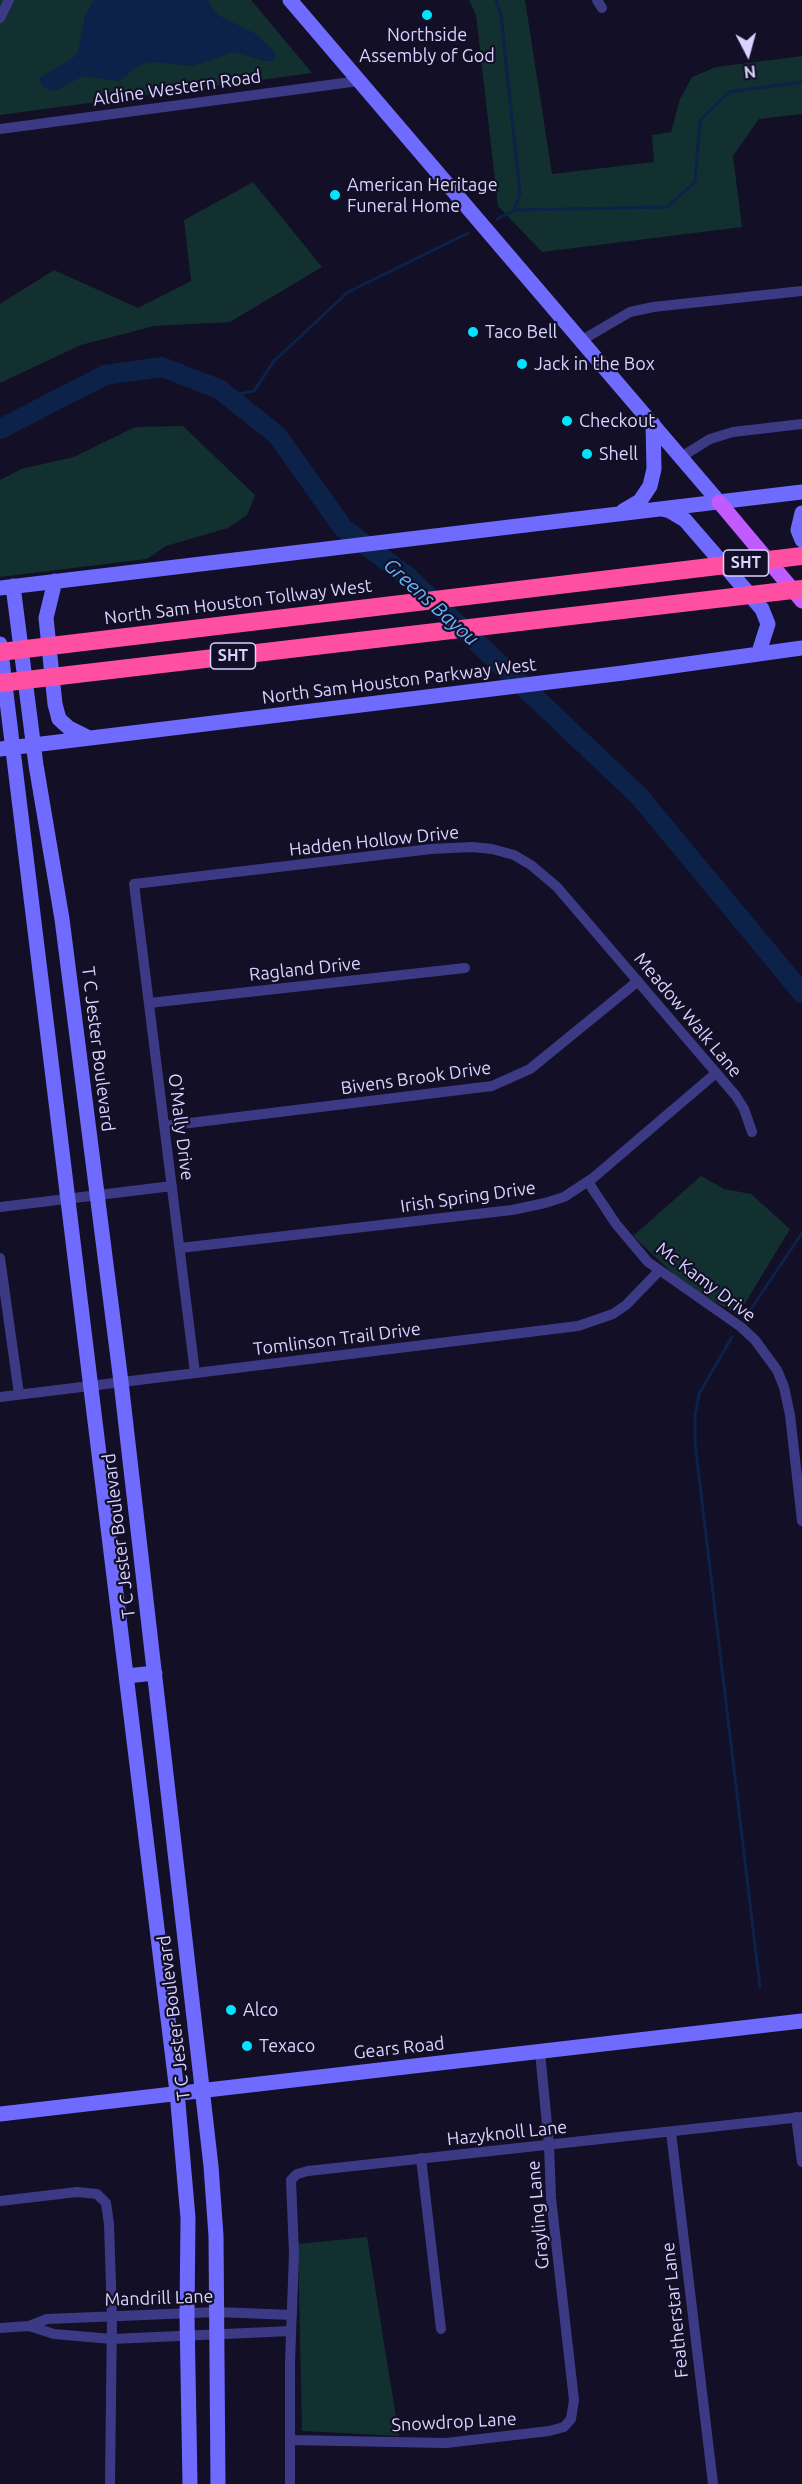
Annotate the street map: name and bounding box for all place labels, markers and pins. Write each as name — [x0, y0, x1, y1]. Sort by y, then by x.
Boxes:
marker: Northside Assembly of God — [420, 8, 434, 22]
place label: Northside Assembly of God — [359, 24, 495, 66]
place label: American Heritage Funeral Home — [347, 174, 498, 216]
marker: American Heritage Funeral Home — [328, 188, 342, 202]
place label: Taco Bell — [485, 321, 557, 343]
marker: Taco Bell — [466, 325, 480, 339]
place label: Jack in the Box — [534, 353, 655, 375]
marker: Jack in the Box — [515, 357, 529, 371]
place label: Checkout — [579, 410, 655, 432]
marker: Checkout — [560, 414, 574, 428]
place label: Shell — [599, 443, 638, 465]
marker: Shell — [580, 447, 594, 461]
place label: Alco — [243, 1999, 278, 2021]
marker: Alco — [224, 2003, 238, 2017]
place label: Texaco — [259, 2035, 315, 2057]
marker: Texaco — [240, 2039, 254, 2053]

